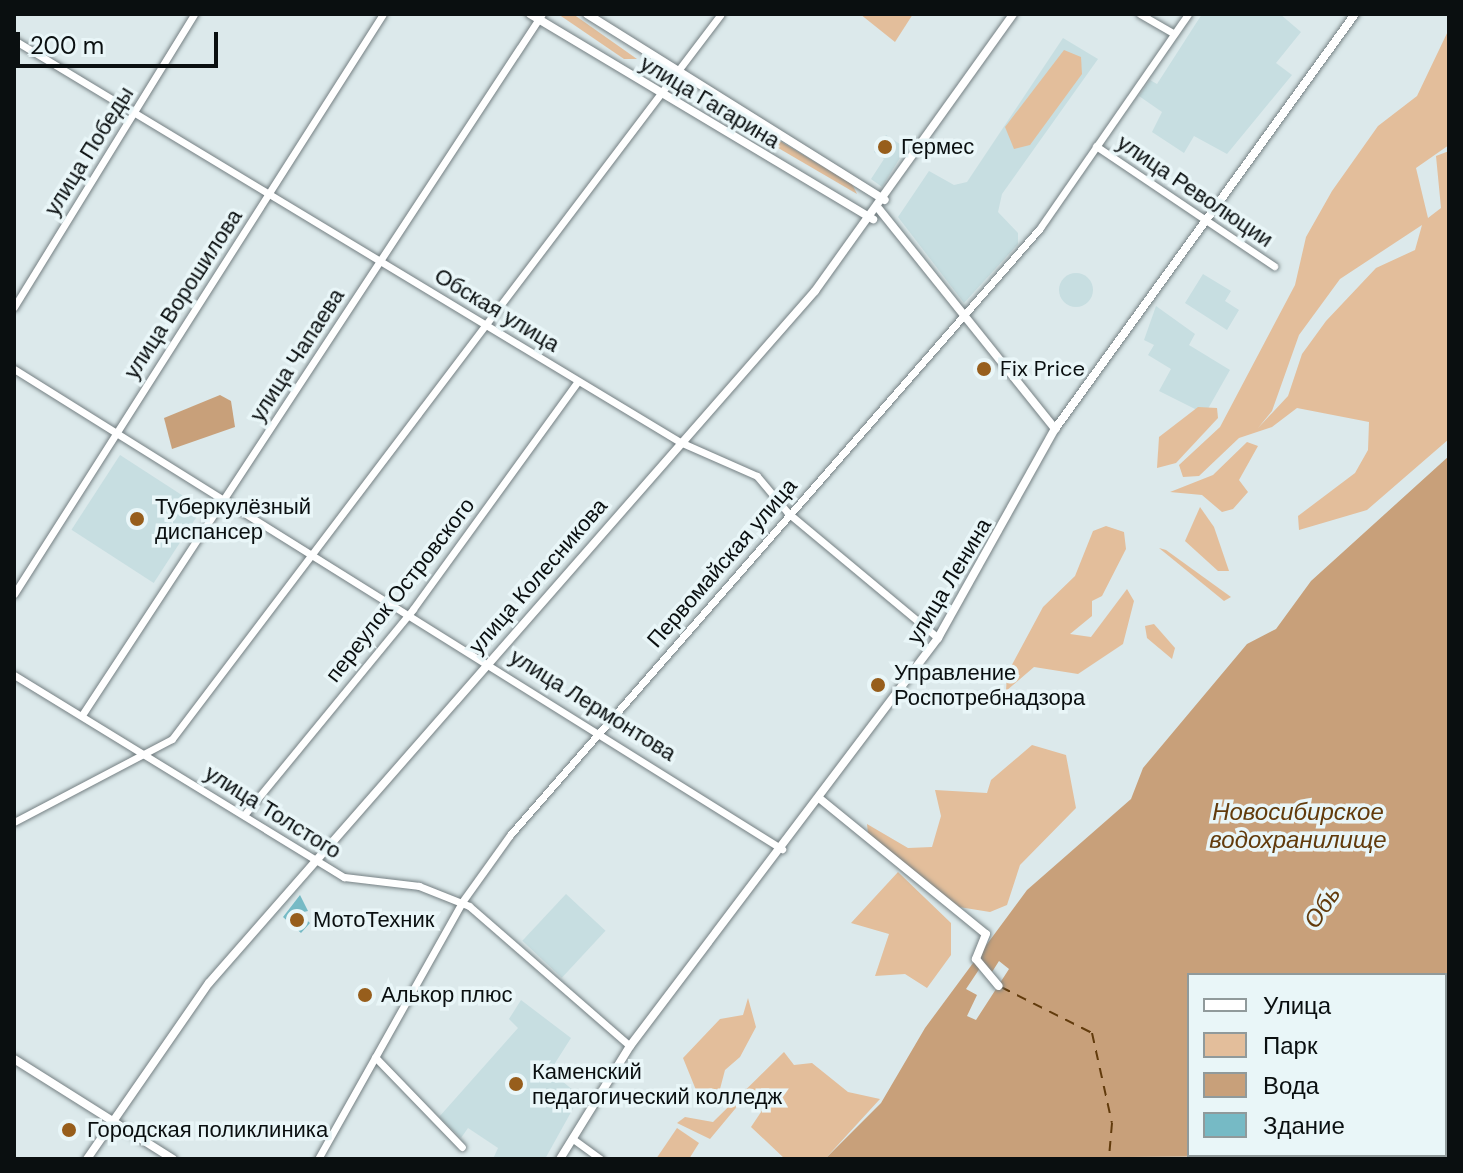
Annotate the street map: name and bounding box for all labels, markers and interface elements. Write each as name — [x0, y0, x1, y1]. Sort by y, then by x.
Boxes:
scale bar — [20, 16, 222, 66]
text: 200 m — [30, 30, 104, 61]
street label: улица Гагарина — [636, 50, 784, 154]
street label: улица Победы — [39, 82, 139, 220]
street label: улица Революции — [1112, 129, 1278, 253]
place label: Гермес — [901, 134, 974, 160]
marker: Гермес — [876, 138, 894, 156]
street label: улица Ворошилова — [118, 204, 248, 384]
street label: Обская улица — [430, 262, 564, 358]
street label: улица Чапаева — [244, 284, 350, 426]
place label: Fix Price — [1000, 356, 1085, 382]
marker: Fix Price — [975, 360, 993, 378]
street label: Первомайская улица — [641, 473, 803, 653]
place label: Туберкулёзный диспансер — [155, 493, 311, 544]
street label: переулок Островского — [320, 493, 480, 687]
street label: улица Колесникова — [463, 493, 613, 659]
marker: Туберкулёзный диспансер — [126, 508, 148, 530]
street label: улица Ленина — [901, 513, 997, 649]
street label: улица Лермонтова — [505, 643, 681, 767]
place label: Управление Роспотребнадзора — [894, 659, 1085, 710]
marker: Управление Роспотребнадзора — [869, 676, 887, 694]
street label: улица Толстого — [200, 760, 346, 864]
water label: Новосибирское водохранилище — [1209, 798, 1387, 854]
water label: Обь — [1298, 880, 1346, 934]
place label: МотоТехник — [313, 907, 434, 933]
marker: МотоТехник — [288, 911, 306, 929]
legend — [1187, 973, 1447, 1157]
place label: Алькор плюс — [381, 982, 512, 1008]
marker: Алькор плюс — [356, 986, 374, 1004]
text: Улица — [1263, 990, 1331, 1021]
text: Парк — [1263, 1030, 1317, 1061]
place label: Каменский педагогический колледж — [532, 1058, 782, 1110]
text: Вода — [1263, 1070, 1319, 1101]
marker: Каменский педагогический колледж — [507, 1075, 525, 1093]
text: Здание — [1263, 1110, 1345, 1141]
place label: Городская поликлиника — [87, 1117, 328, 1143]
marker: Городская поликлиника — [58, 1119, 80, 1141]

